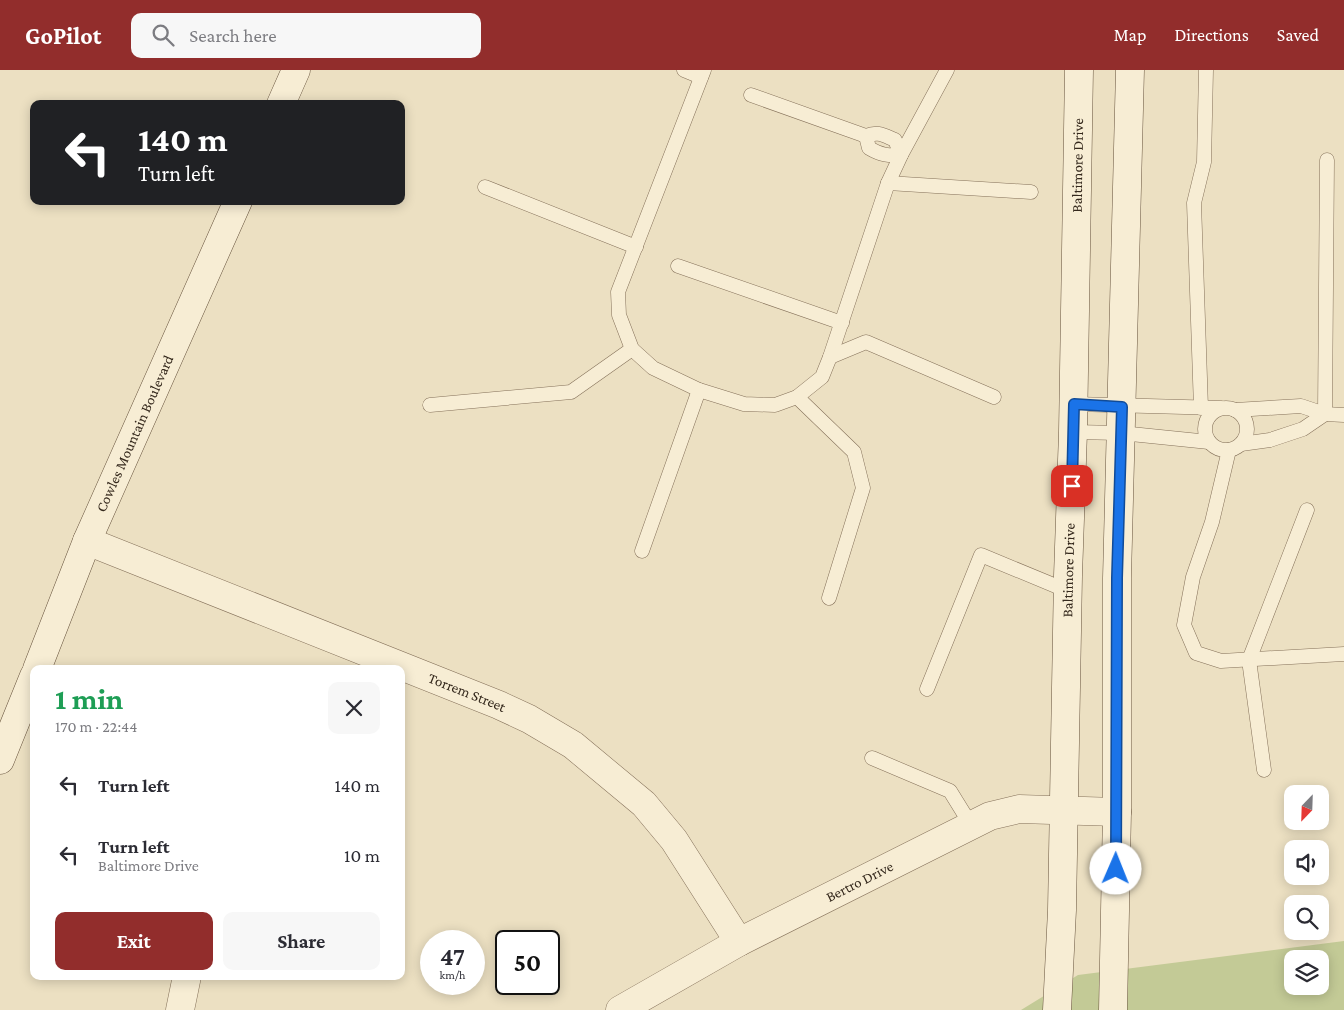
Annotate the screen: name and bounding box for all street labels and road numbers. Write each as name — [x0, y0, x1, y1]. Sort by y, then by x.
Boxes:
street label: Baltimore Drive — [1069, 117, 1086, 213]
street label: Cowles Mountain Boulevard — [93, 353, 177, 514]
street label: Baltimore Drive — [1059, 522, 1078, 618]
street label: Torrem Street — [426, 670, 509, 715]
street label: Bertro Drive — [823, 858, 896, 905]

